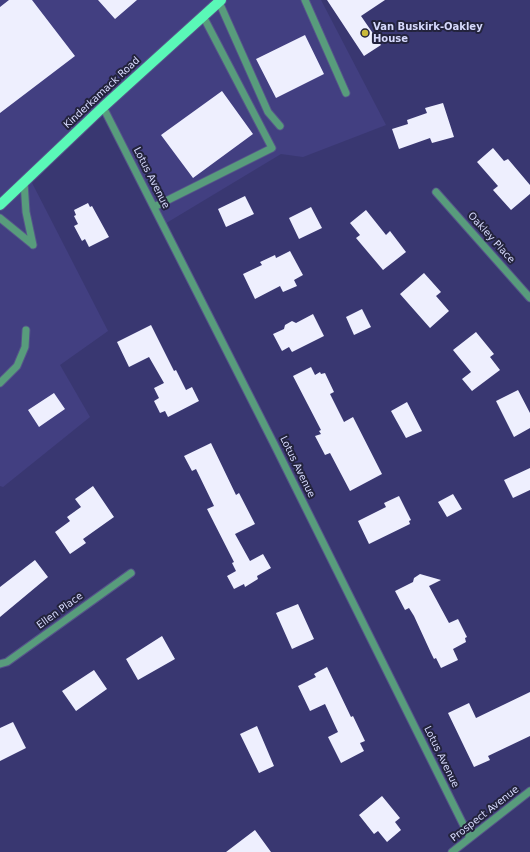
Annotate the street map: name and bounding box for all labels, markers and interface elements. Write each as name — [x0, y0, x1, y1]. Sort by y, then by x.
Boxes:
place label: Van Buskirk-Oakley House — [373, 21, 483, 44]
marker: Van Buskirk-Oakley House — [360, 28, 370, 38]
street label: Kinderkamack Road — [62, 55, 142, 131]
street label: Lotus Avenue — [130, 145, 172, 211]
street label: Oakley Place — [465, 210, 517, 266]
street label: Lotus Avenue — [277, 434, 317, 500]
street label: Ellen Place — [35, 590, 85, 632]
street label: Lotus Avenue — [421, 724, 461, 790]
street label: Prospect Avenue — [448, 784, 522, 844]

